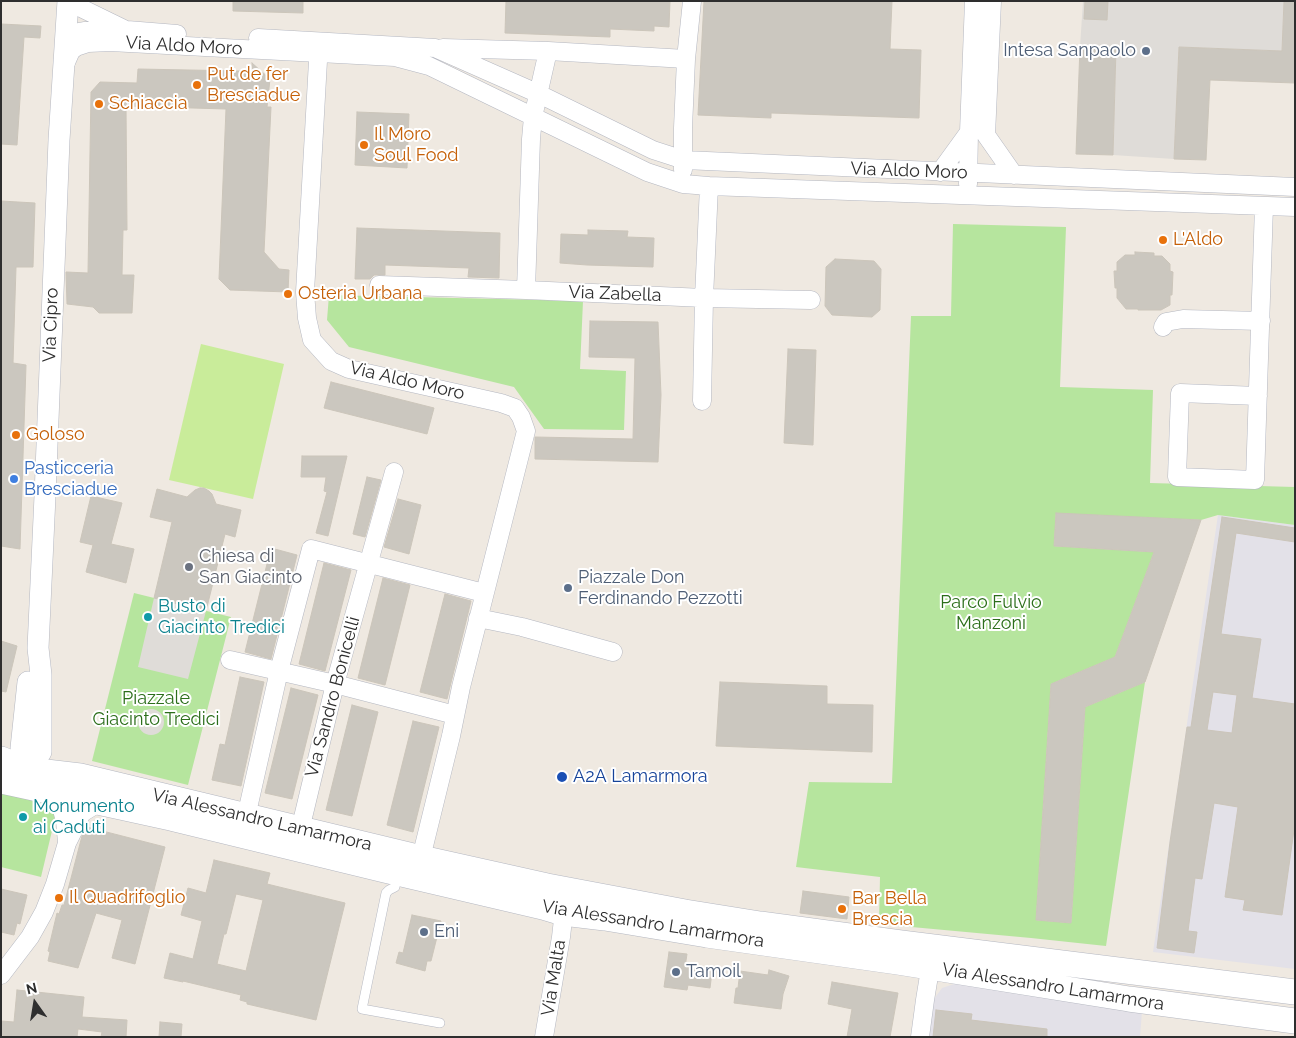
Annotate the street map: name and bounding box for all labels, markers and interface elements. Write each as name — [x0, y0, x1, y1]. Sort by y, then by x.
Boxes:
street label: Via Aldo Moro — [125, 32, 243, 60]
place label: Intesa Sanpaolo — [1003, 40, 1136, 62]
marker: Intesa Sanpaolo — [1140, 45, 1152, 57]
place label: Put de fer Bresciadue — [207, 64, 300, 106]
marker: Put de fer Bresciadue — [191, 79, 203, 91]
place label: Schiaccia — [109, 93, 187, 115]
marker: Schiaccia — [93, 98, 105, 110]
place label: Il Moro Soul Food — [374, 124, 458, 166]
marker: Il Moro Soul Food — [358, 139, 370, 151]
street label: Via Aldo Moro — [850, 158, 968, 184]
place label: L'Aldo — [1173, 229, 1223, 251]
marker: L'Aldo — [1157, 234, 1169, 246]
street label: Via Zabella — [568, 282, 662, 306]
place label: Osteria Urbana — [298, 283, 422, 305]
street label: Via Cipro — [39, 287, 63, 363]
marker: Osteria Urbana — [282, 288, 294, 300]
street label: Via Aldo Moro — [347, 357, 467, 405]
place label: Goloso — [26, 424, 85, 446]
marker: Goloso — [10, 429, 22, 441]
place label: Pasticceria Bresciadue — [24, 458, 117, 500]
marker: Pasticceria Bresciadue — [8, 473, 20, 485]
place label: Chiesa di San Giacinto — [199, 546, 302, 588]
marker: Chiesa di San Giacinto — [183, 561, 195, 573]
place label: Piazzale Don Ferdinando Pezzotti — [578, 567, 743, 610]
marker: Piazzale Don Ferdinando Pezzotti — [562, 582, 574, 594]
park label: Parco Fulvio Manzoni — [940, 592, 1042, 634]
place label: Busto di Giacinto Tredici — [158, 596, 285, 638]
marker: Busto di Giacinto Tredici — [142, 611, 154, 623]
street label: Via Sandro Bonicelli — [301, 614, 365, 780]
park label: Piazzale Giacinto Tredici — [93, 688, 219, 731]
place label: A2A Lamarmora — [573, 766, 708, 788]
marker: A2A Lamarmora — [555, 770, 569, 784]
street label: Via Alessandro Lamarmora — [150, 784, 374, 856]
place label: Monumento ai Caduti — [33, 796, 135, 839]
marker: Monumento ai Caduti — [17, 811, 29, 823]
place label: Il Quadrifoglio — [69, 887, 185, 909]
place label: Bar Bella Brescia — [852, 888, 927, 931]
marker: Il Quadrifoglio — [53, 892, 65, 904]
street label: Via Alessandro Lamarmora — [540, 896, 766, 952]
marker: Bar Bella Brescia — [836, 903, 848, 915]
place label: Eni — [434, 921, 459, 943]
marker: Eni — [418, 926, 430, 938]
street label: Via Malta — [537, 938, 571, 1018]
street label: Via Alessandro Lamarmora — [940, 959, 1166, 1015]
place label: Tamoil — [686, 961, 741, 983]
marker: Tamoil — [670, 966, 682, 978]
north arrow — [10, 978, 60, 1028]
text: N — [25, 979, 39, 997]

